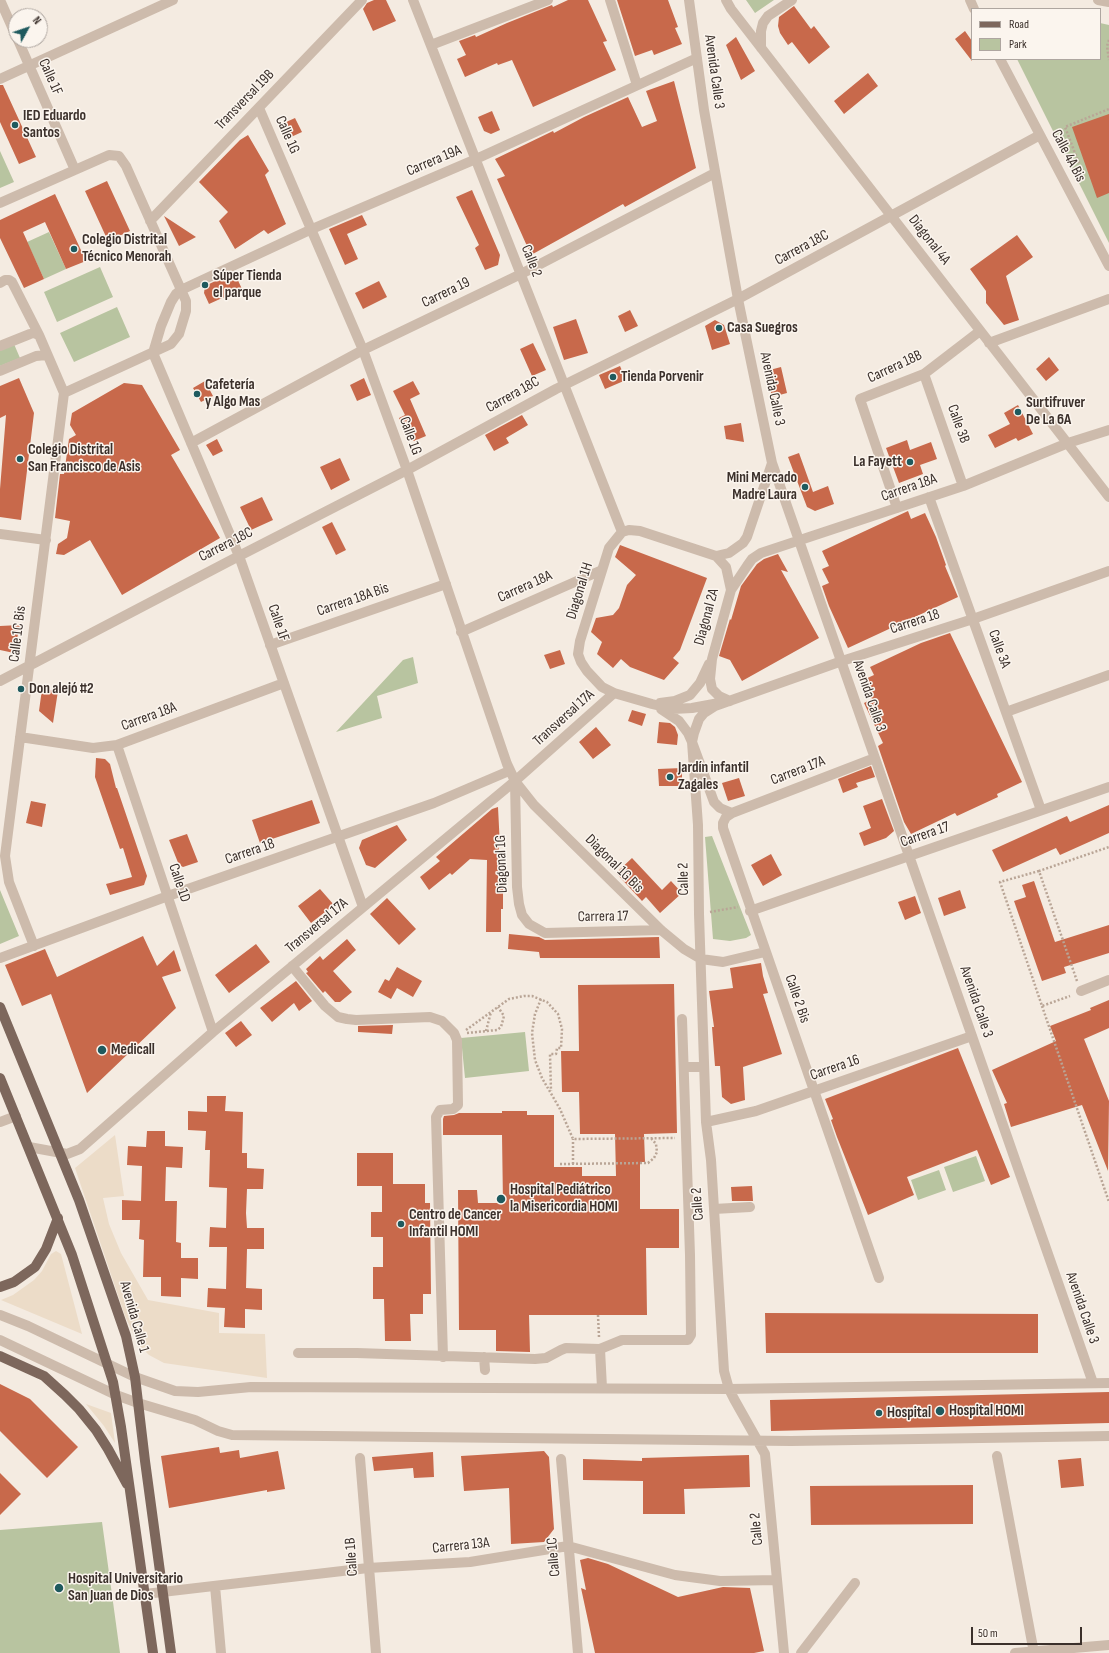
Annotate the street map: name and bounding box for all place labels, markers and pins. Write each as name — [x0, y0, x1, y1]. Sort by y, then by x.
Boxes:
place label: IED Eduardo Santos — [23, 107, 86, 142]
marker: IED Eduardo Santos — [10, 120, 20, 130]
place label: Colegio Distrital Técnico Menorah — [82, 231, 172, 266]
marker: Colegio Distrital Técnico Menorah — [69, 244, 79, 254]
place label: Súper Tienda el parque — [213, 267, 282, 302]
marker: Súper Tienda el parque — [200, 280, 210, 290]
place label: Casa Suegros — [727, 319, 798, 337]
marker: Casa Suegros — [714, 323, 724, 333]
place label: Tienda Porvenir — [621, 368, 704, 386]
marker: Tienda Porvenir — [608, 372, 618, 382]
place label: Cafetería y Algo Mas — [205, 376, 260, 411]
marker: Cafetería y Algo Mas — [192, 389, 202, 399]
place label: Surtifruver De La 6A — [1026, 394, 1085, 429]
marker: Surtifruver De La 6A — [1013, 407, 1023, 417]
place label: Colegio Distrital San Francisco de Asis — [28, 441, 141, 476]
place label: La Fayett — [853, 453, 902, 471]
marker: Colegio Distrital San Francisco de Asis — [15, 454, 25, 464]
marker: La Fayett — [905, 457, 915, 467]
place label: Mini Mercado Madre Laura — [727, 469, 797, 504]
marker: Mini Mercado Madre Laura — [800, 482, 810, 492]
place label: Don alejó #2 — [29, 680, 94, 698]
marker: Don alejó #2 — [16, 684, 26, 694]
place label: Jardín infantil Zagales — [678, 759, 749, 794]
marker: Jardín infantil Zagales — [665, 772, 675, 782]
place label: Medicall — [111, 1041, 155, 1059]
marker: Medicall — [96, 1044, 108, 1056]
place label: Hospital Pediátrico la Misericordia HOMI — [510, 1181, 618, 1216]
marker: Hospital Pediátrico la Misericordia HOMI — [495, 1193, 507, 1205]
place label: Centro de Cancer Infantil HOMI — [409, 1206, 501, 1241]
marker: Centro de Cancer Infantil HOMI — [396, 1219, 406, 1229]
place label: Hospital HOMI — [949, 1402, 1024, 1420]
place label: Hospital — [887, 1404, 931, 1422]
marker: Hospital HOMI — [934, 1405, 946, 1417]
marker: Hospital — [874, 1408, 884, 1418]
place label: Hospital Universitario San Juan de Dios — [68, 1570, 183, 1605]
marker: Hospital Universitario San Juan de Dios — [53, 1582, 65, 1594]

